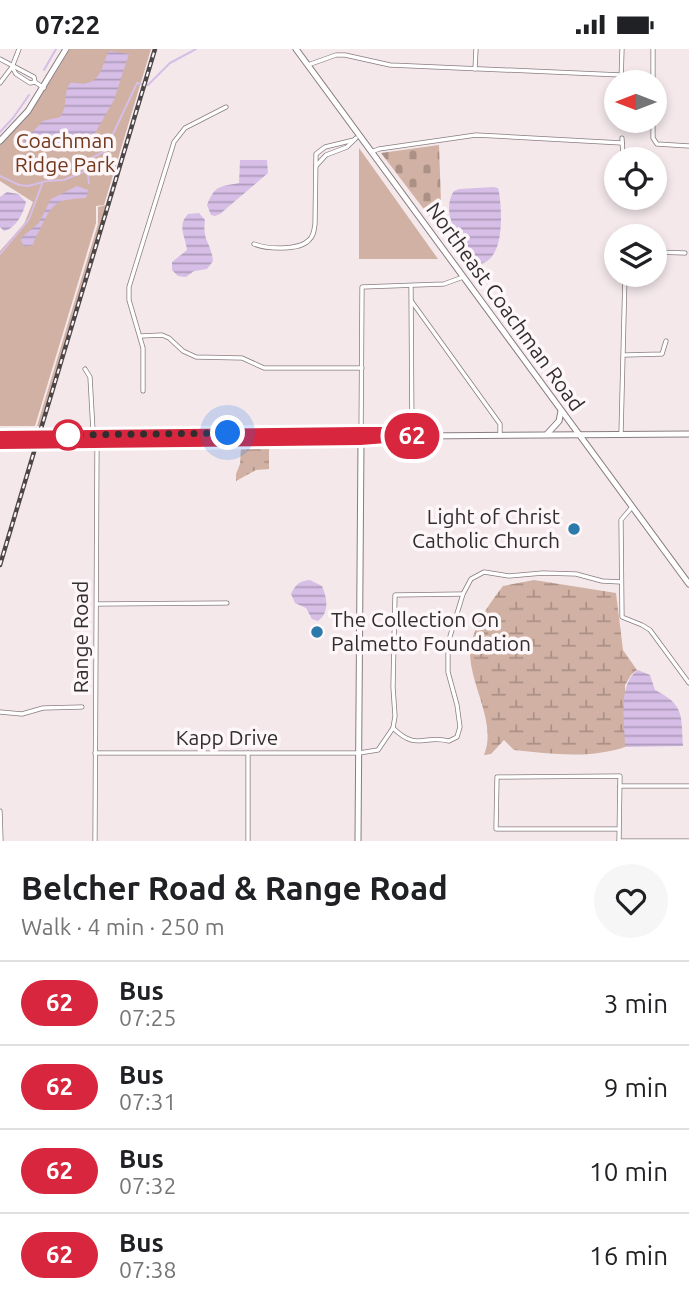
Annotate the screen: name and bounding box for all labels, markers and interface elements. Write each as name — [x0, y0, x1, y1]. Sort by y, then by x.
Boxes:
text: 07:22 — [35, 10, 100, 39]
north arrow — [604, 70, 667, 133]
map controls — [604, 70, 667, 287]
park label: Coachman Ridge Park — [15, 128, 116, 176]
button: locate — [604, 147, 667, 210]
street label: Northeast Coachman Road — [422, 197, 590, 415]
button: layers — [604, 224, 667, 287]
line badge: 62 — [380, 413, 444, 459]
your location — [210, 415, 245, 450]
unlabelled marker — [53, 420, 83, 450]
text: 62 — [398, 422, 426, 449]
place label: Light of Christ Catholic Church — [412, 504, 560, 552]
marker: Light of Christ Catholic Church — [566, 521, 582, 537]
street label: Range Road — [68, 581, 92, 693]
place label: The Collection On Palmetto Foundation — [331, 607, 531, 655]
marker: The Collection On Palmetto Foundation — [309, 624, 325, 640]
street label: Kapp Drive — [176, 725, 278, 749]
button: heart — [594, 864, 668, 938]
text: Belcher Road & Range Road — [21, 869, 448, 906]
text: Walk · 4 min · 250 m — [21, 914, 225, 939]
text: Bus — [119, 976, 164, 1005]
text: 62 — [46, 989, 73, 1016]
text: 3 min — [604, 989, 668, 1018]
text: 07:25 — [119, 1005, 177, 1030]
text: Bus — [119, 1060, 164, 1089]
text: 62 — [46, 1073, 73, 1100]
text: 9 min — [604, 1073, 668, 1102]
text: 07:31 — [119, 1089, 177, 1114]
text: Bus — [119, 1144, 164, 1173]
text: 62 — [46, 1157, 73, 1184]
text: 10 min — [589, 1157, 668, 1186]
text: 07:32 — [119, 1173, 177, 1198]
text: Bus — [119, 1228, 164, 1257]
text: 62 — [46, 1241, 73, 1268]
text: 16 min — [589, 1241, 668, 1270]
text: 07:38 — [119, 1257, 177, 1282]

